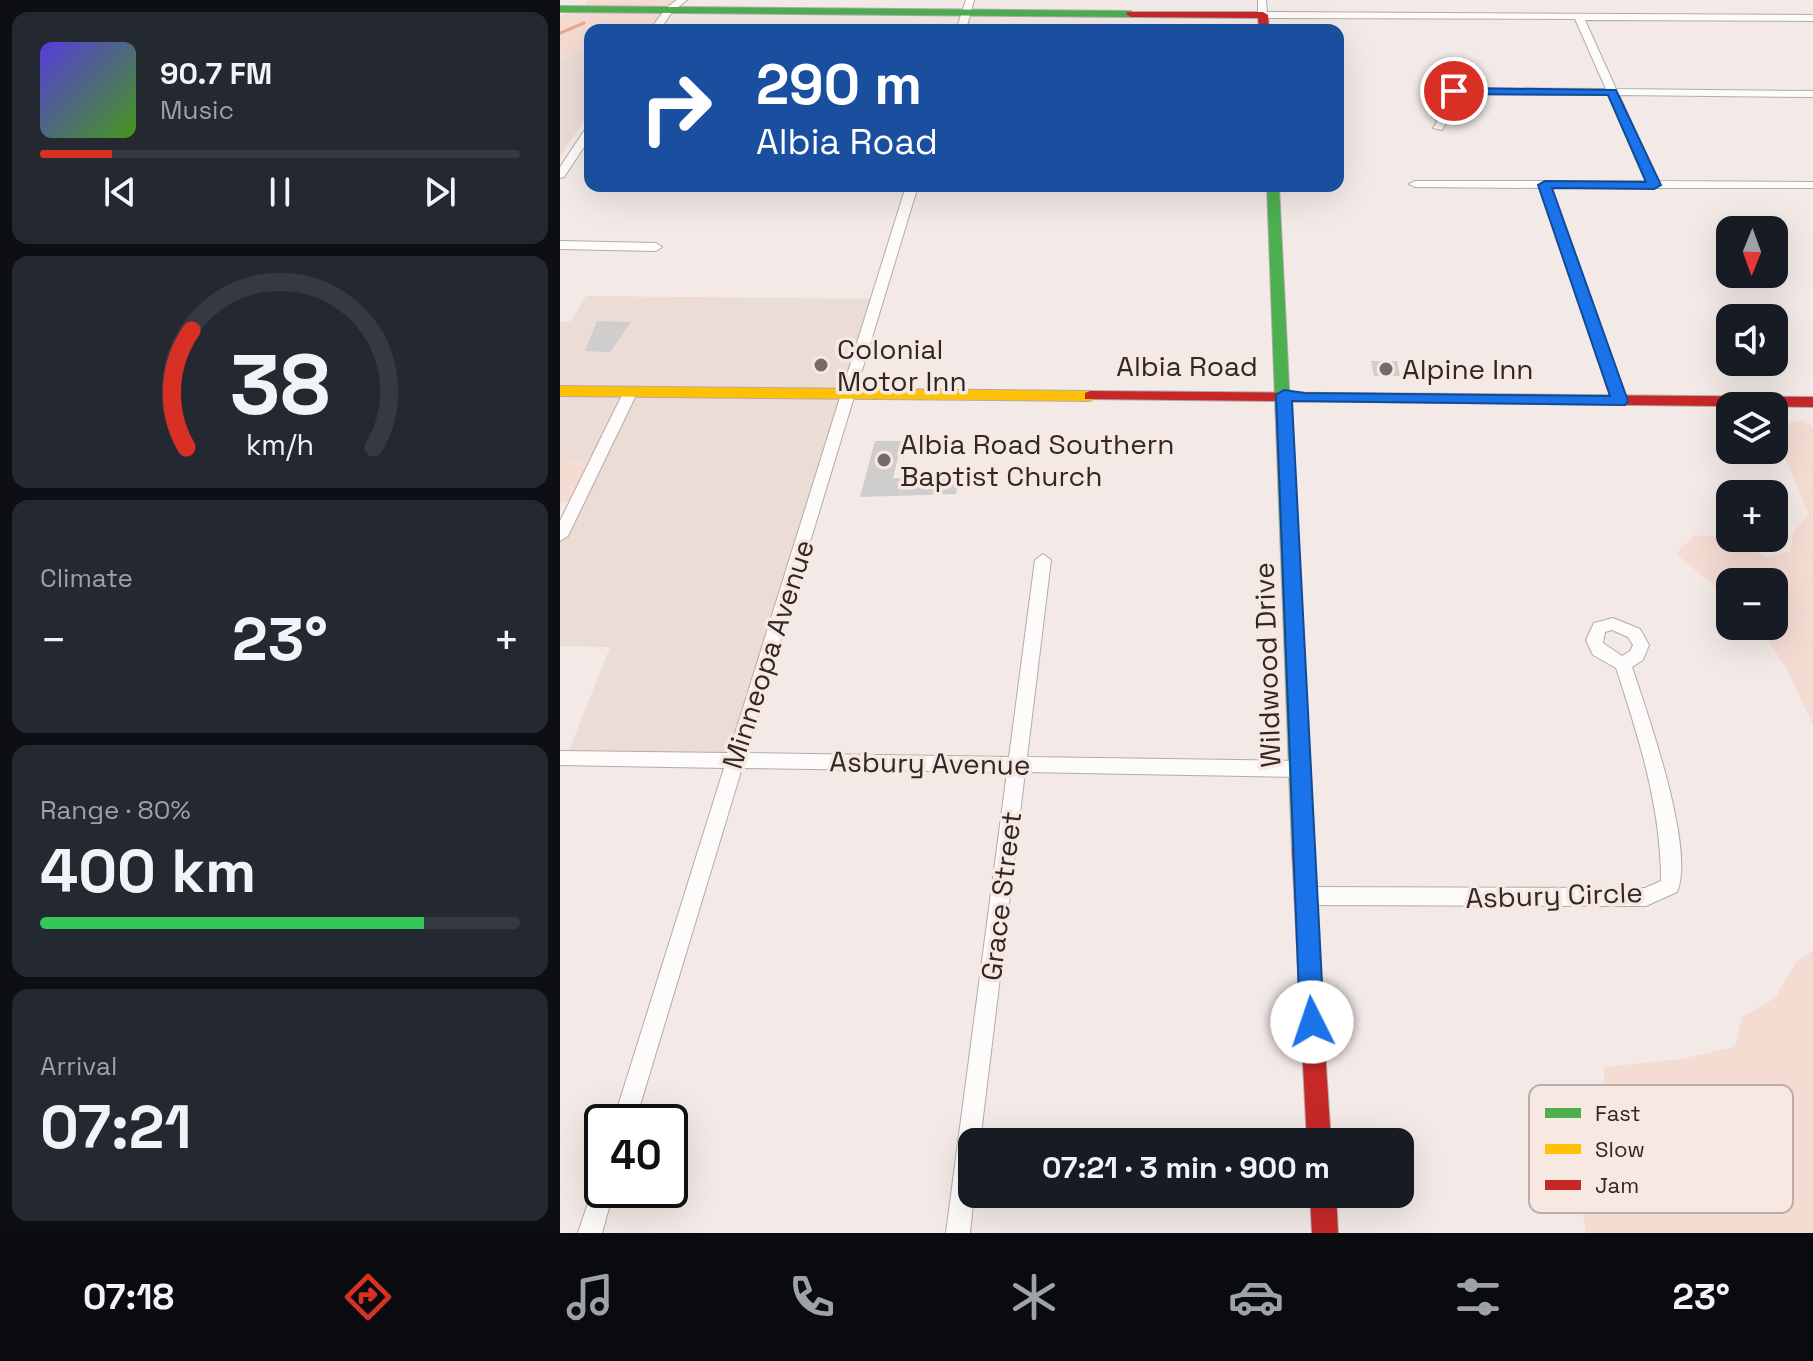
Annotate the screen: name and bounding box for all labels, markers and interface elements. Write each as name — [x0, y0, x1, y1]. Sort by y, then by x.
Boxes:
text: 290 m — [756, 49, 922, 120]
text: 90.7 FM — [160, 54, 272, 93]
icon: right — [624, 56, 728, 160]
pin — [1420, 57, 1488, 125]
icon: arrive — [1432, 69, 1476, 113]
text: Music — [160, 93, 234, 127]
text: Albia Road — [756, 119, 938, 165]
icon: previous — [98, 170, 142, 214]
icon: pause — [258, 170, 302, 214]
icon: next — [418, 170, 462, 214]
north arrow — [1716, 216, 1788, 288]
map controls — [1716, 216, 1788, 640]
button: sound — [1716, 304, 1788, 376]
place label: Colonial Motor Inn — [837, 331, 967, 399]
text: 38 — [230, 332, 330, 438]
street label: Albia Road — [1116, 348, 1258, 384]
place label: Alpine Inn — [1402, 351, 1534, 387]
marker: Colonial Motor Inn — [812, 356, 830, 374]
marker: Alpine Inn — [1377, 360, 1395, 378]
button: layers — [1716, 392, 1788, 464]
place label: Albia Road Southern Baptist Church — [900, 426, 1175, 494]
text: km/h — [246, 427, 314, 463]
marker: Albia Road Southern Baptist Church — [875, 451, 893, 469]
button: + — [1716, 480, 1788, 552]
street label: Minneopa Avenue — [714, 535, 822, 773]
text: Climate — [40, 561, 133, 595]
street label: Wildwood Drive — [1245, 562, 1289, 768]
button: − — [1716, 568, 1788, 640]
text: 23° — [232, 601, 328, 678]
text: − — [40, 612, 67, 668]
text: + — [493, 612, 520, 668]
street label: Asbury Avenue — [829, 743, 1031, 783]
text: Range · 80% — [40, 793, 191, 827]
street label: Grace Street — [973, 809, 1029, 983]
text: 400 km — [40, 833, 256, 910]
street label: Asbury Circle — [1465, 874, 1643, 916]
position arrow — [1270, 980, 1354, 1064]
text: Arrival — [40, 1049, 117, 1083]
legend — [1529, 1085, 1793, 1213]
text: 07:21 — [40, 1089, 192, 1166]
text: Fast — [1595, 1099, 1641, 1127]
speed limit sign: 40 — [584, 1104, 688, 1208]
text: Slow — [1595, 1135, 1645, 1163]
text: 07:21 · 3 min · 900 m — [1042, 1148, 1330, 1187]
text: Jam — [1595, 1171, 1639, 1199]
icon: directions — [340, 1269, 396, 1325]
icon: music — [562, 1269, 618, 1325]
icon: phone — [784, 1269, 840, 1325]
icon: climate — [1006, 1269, 1062, 1325]
icon: car — [1228, 1269, 1284, 1325]
icon: filters — [1450, 1269, 1506, 1325]
text: 07:18 — [83, 1274, 174, 1320]
text: 23° — [1673, 1274, 1730, 1320]

